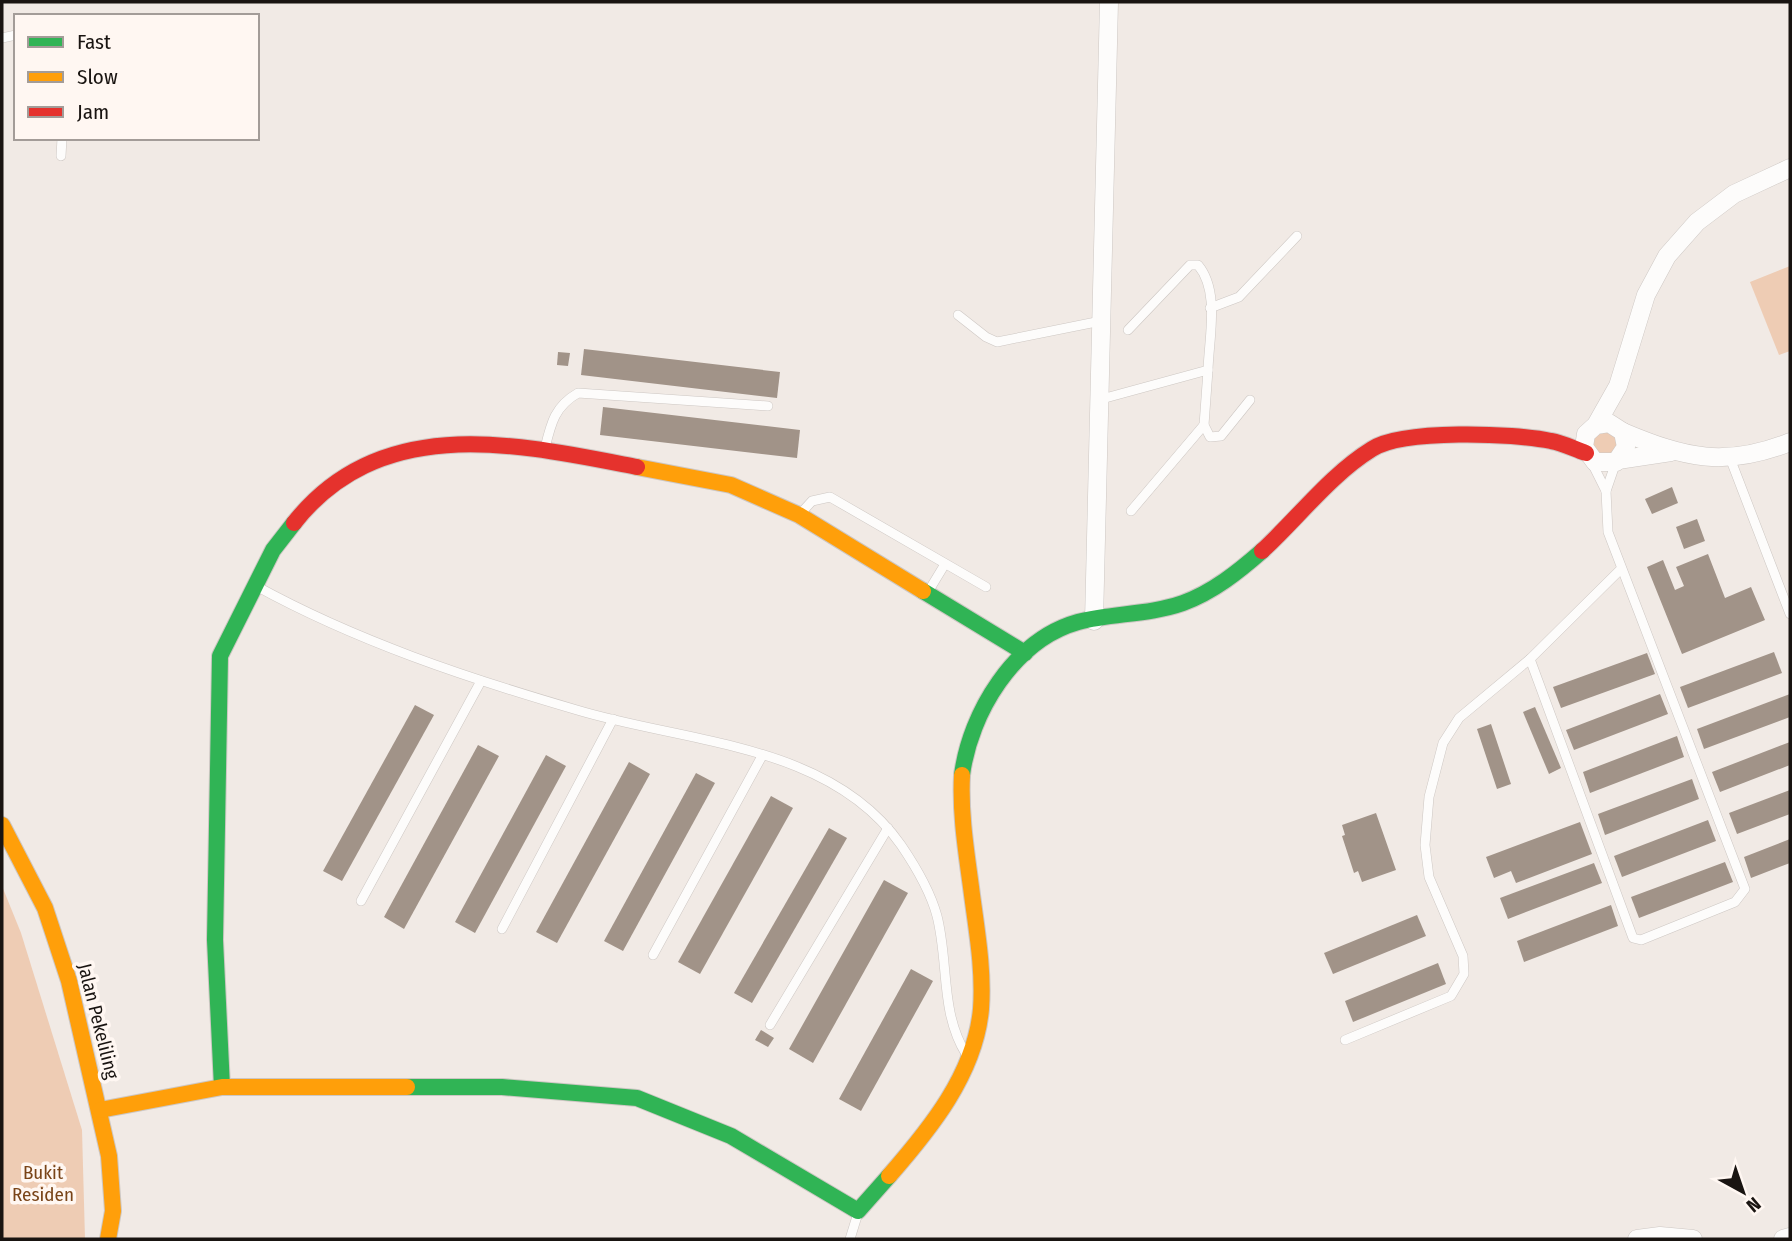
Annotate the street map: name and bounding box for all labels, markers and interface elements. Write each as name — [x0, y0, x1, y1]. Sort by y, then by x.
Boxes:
legend — [14, 14, 259, 140]
text: Fast — [77, 29, 111, 55]
text: Slow — [77, 64, 118, 90]
text: Jam — [77, 99, 109, 125]
street label: Jalan Pekeliling — [73, 961, 124, 1081]
north arrow — [1708, 1157, 1778, 1227]
park label: Bukit Residen — [12, 1161, 74, 1206]
text: N — [1742, 1192, 1765, 1217]

